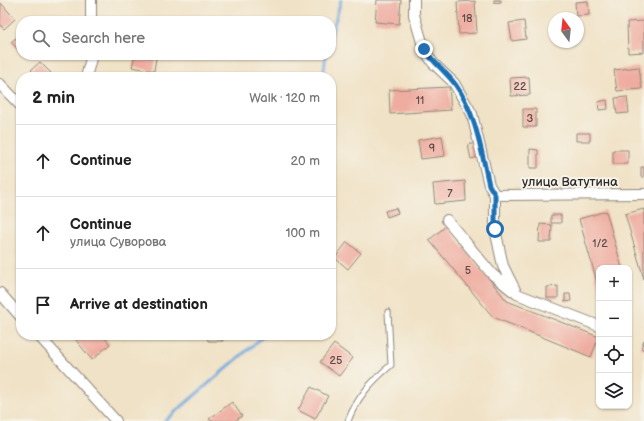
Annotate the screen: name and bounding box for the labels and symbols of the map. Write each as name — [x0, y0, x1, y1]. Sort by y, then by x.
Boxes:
house number: 18 — [462, 12, 472, 25]
north arrow — [548, 12, 584, 48]
route end — [415, 40, 433, 58]
house number: 22 — [514, 80, 527, 93]
house number: 11 — [416, 94, 424, 107]
house number: 3 — [527, 112, 534, 125]
house number: 9 — [429, 142, 435, 155]
street label: улица Ватутина — [522, 174, 618, 190]
house number: 7 — [447, 187, 453, 200]
route start — [486, 220, 504, 238]
house number: 1/2 — [592, 237, 608, 250]
house number: 5 — [465, 264, 471, 277]
house number: 25 — [330, 354, 342, 367]

